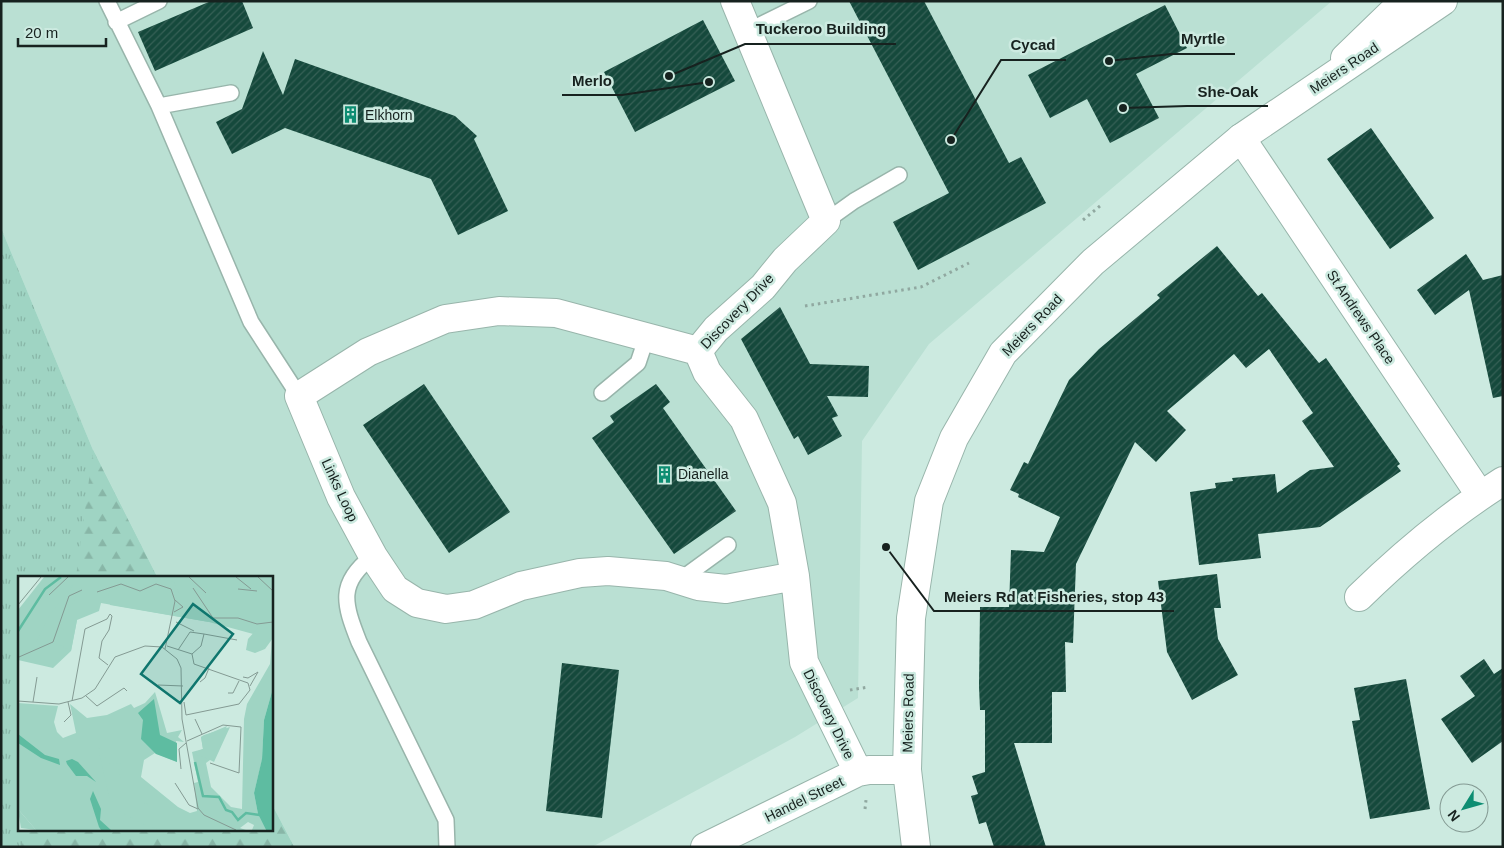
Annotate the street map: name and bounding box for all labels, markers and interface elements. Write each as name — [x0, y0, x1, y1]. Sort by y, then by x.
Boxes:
callout: Tuckeroo Building — [745, 14, 896, 44]
scale bar — [18, 15, 105, 47]
text: Tuckeroo Building — [756, 20, 886, 37]
text: 20 m — [25, 24, 58, 41]
callout: Myrtle — [1171, 24, 1235, 54]
callout: Cycad — [1001, 30, 1066, 60]
text: Myrtle — [1181, 30, 1225, 47]
text: Cycad — [1010, 36, 1056, 53]
street label: Meiers Road — [1307, 39, 1381, 97]
callout: Merlo — [562, 65, 622, 95]
text: Merlo — [572, 72, 612, 89]
callout: She-Oak — [1187, 76, 1268, 106]
text: She-Oak — [1198, 83, 1259, 100]
building icon: Elkhorn — [341, 105, 361, 125]
place label: Elkhorn — [365, 107, 412, 123]
street label: St Andrews Place — [1324, 267, 1398, 367]
street label: Discovery Drive — [697, 270, 777, 352]
street label: Meiers Road — [999, 291, 1065, 359]
street label: Links Loop — [318, 456, 362, 524]
building icon: Dianella — [654, 464, 674, 484]
place label: Dianella — [678, 466, 729, 482]
inset map — [18, 576, 272, 830]
callout: Meiers Rd at Fisheries, stop 43 — [934, 581, 1174, 611]
text: Meiers Rd at Fisheries, stop 43 — [944, 588, 1164, 605]
street label: Discovery Drive — [800, 666, 858, 762]
street label: Meiers Road — [899, 673, 917, 753]
street label: Handel Street — [762, 773, 846, 825]
north arrow — [1439, 783, 1489, 833]
text: N — [1444, 807, 1463, 825]

